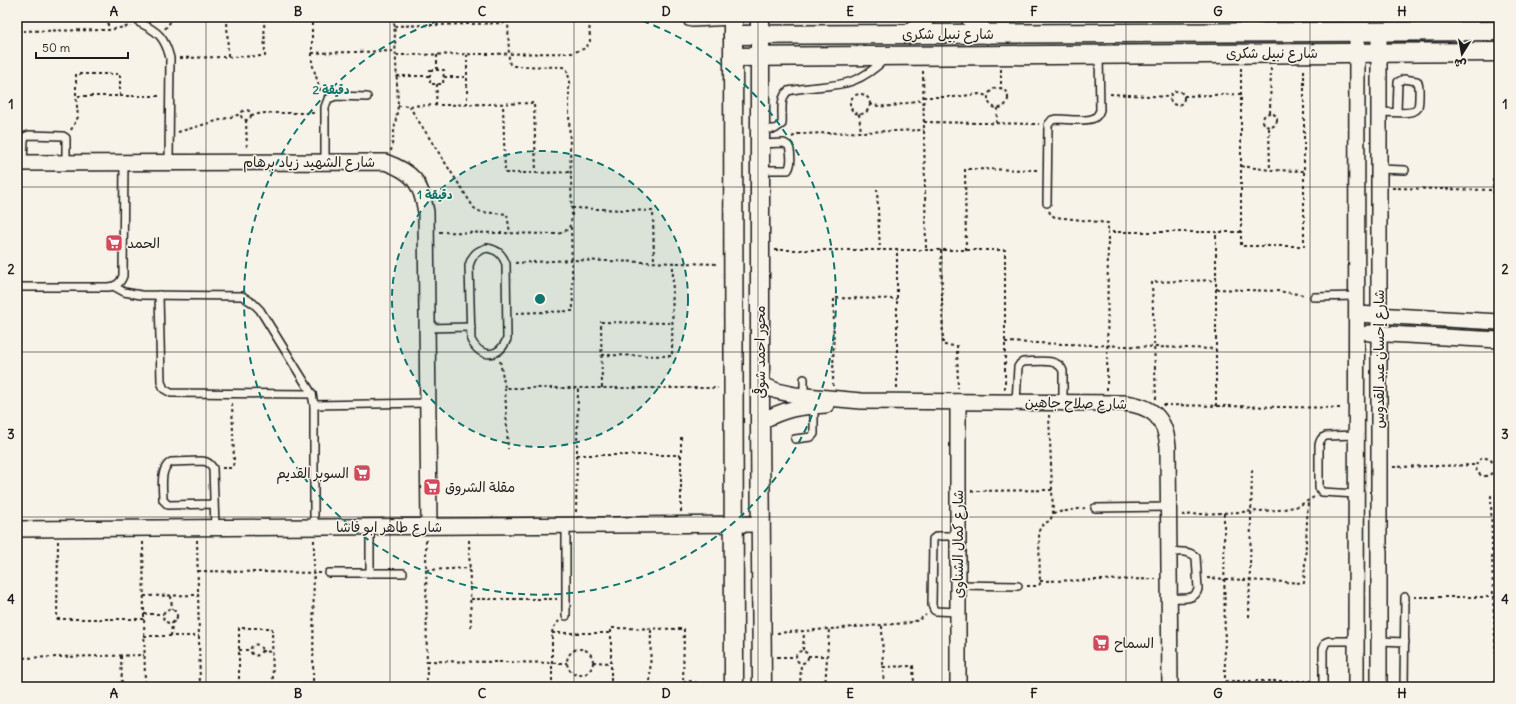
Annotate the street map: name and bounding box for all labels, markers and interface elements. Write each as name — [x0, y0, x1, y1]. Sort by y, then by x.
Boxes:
text: A — [110, 3, 119, 20]
text: B — [294, 3, 303, 20]
text: C — [478, 3, 487, 20]
text: D — [661, 3, 671, 20]
text: E — [846, 3, 854, 20]
text: F — [1030, 3, 1038, 20]
text: G — [1213, 3, 1223, 20]
text: H — [1397, 3, 1407, 20]
street label: شارع نبيل شكرى — [902, 25, 994, 44]
scale bar — [36, 34, 128, 60]
north arrow — [1442, 34, 1482, 74]
text: 50 m — [42, 40, 71, 55]
street label: شارع نبيل شكرى — [1226, 44, 1318, 63]
text: ش — [1453, 56, 1467, 72]
text: 2 دقيقة — [312, 82, 350, 97]
text: 1 — [8, 96, 14, 113]
text: 1 — [1502, 96, 1508, 113]
street label: شارع الشهيد زياد برهام — [243, 153, 375, 173]
text: 1 دقيقة — [417, 187, 453, 202]
supermarket icon: الحمد — [104, 233, 124, 253]
place label: الحمد — [127, 234, 160, 252]
text: 2 — [7, 261, 15, 278]
text: 2 — [1501, 261, 1509, 278]
street label: شارع إحسان عبد القدوس — [1370, 289, 1389, 429]
centre of rings — [533, 292, 547, 306]
street label: محور احمد شوقى — [751, 305, 769, 399]
street label: شارع صلاح جاهين — [1025, 393, 1127, 414]
text: 3 — [7, 426, 15, 443]
text: 3 — [1501, 426, 1509, 443]
supermarket icon: السوبر القديم — [352, 463, 372, 483]
place label: السوبر القديم — [276, 464, 349, 484]
supermarket icon: مقلة الشروق — [422, 477, 442, 497]
place label: مقلة الشروق — [445, 478, 515, 496]
street label: شارع كمال الشناوى — [949, 490, 968, 598]
street label: شارع طاهر ابو فاشا — [336, 518, 442, 537]
text: 4 — [7, 591, 15, 608]
text: 4 — [1501, 591, 1509, 608]
supermarket icon: السماح — [1091, 633, 1111, 653]
place label: السماح — [1114, 634, 1154, 653]
text: A — [110, 685, 119, 702]
text: B — [294, 685, 303, 702]
text: C — [478, 685, 487, 702]
text: D — [661, 685, 671, 702]
text: E — [846, 685, 854, 702]
text: F — [1030, 685, 1038, 702]
text: G — [1213, 685, 1223, 702]
text: H — [1397, 685, 1407, 702]

